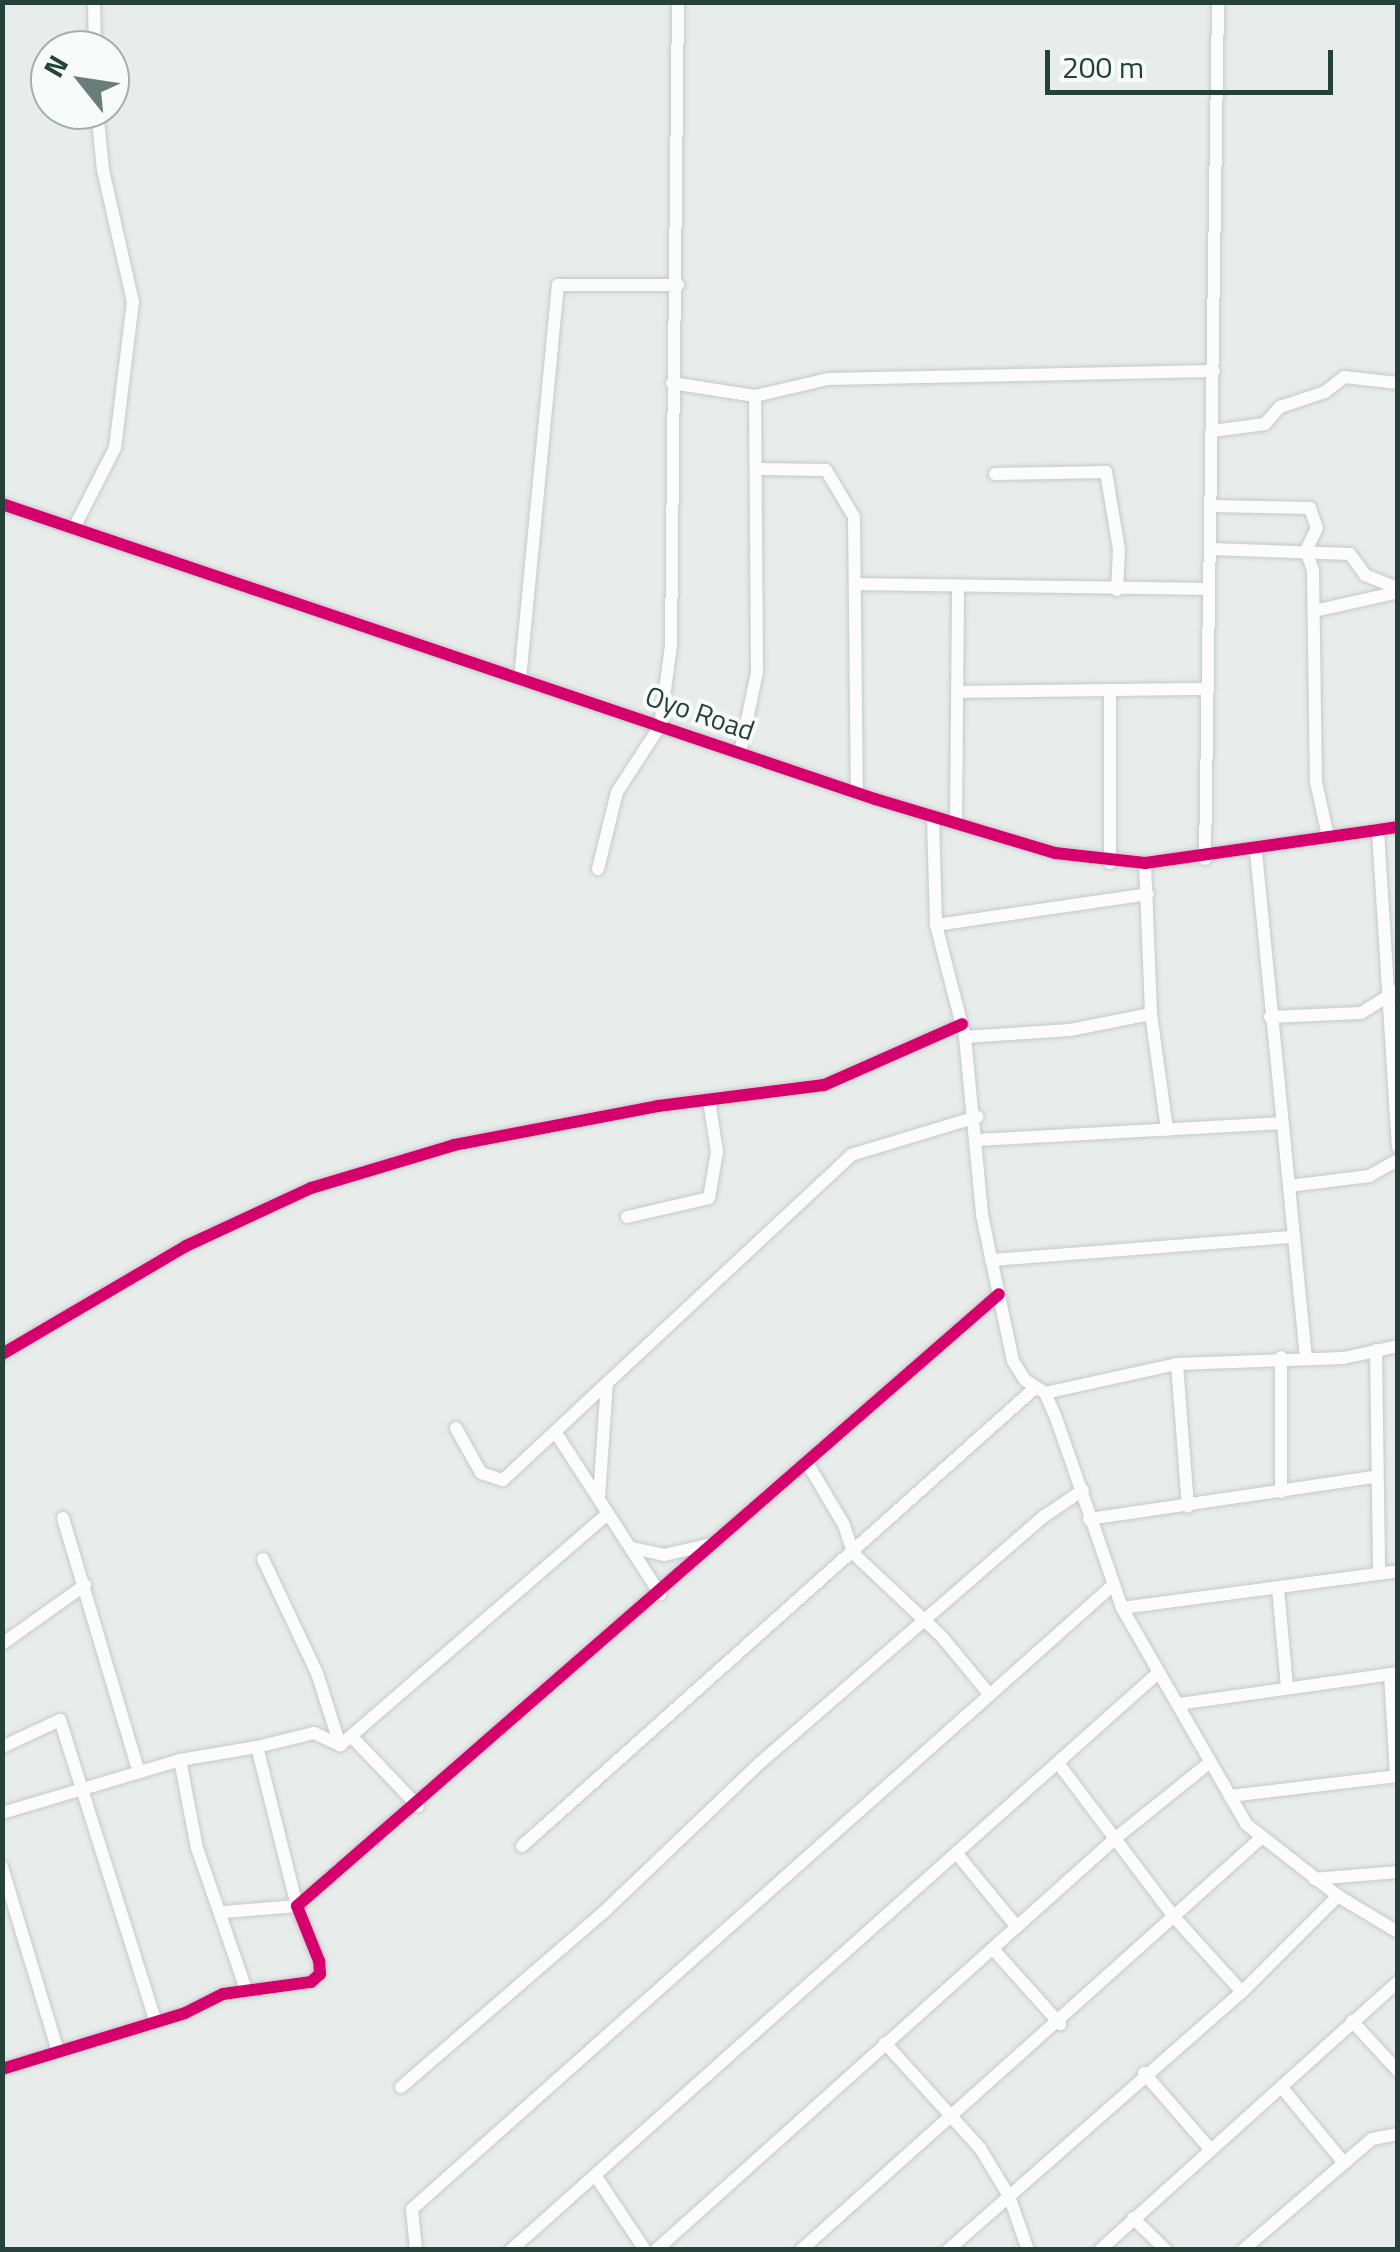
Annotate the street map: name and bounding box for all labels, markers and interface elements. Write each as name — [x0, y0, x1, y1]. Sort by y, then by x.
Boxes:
north arrow — [30, 30, 130, 130]
scale bar — [1050, 30, 1338, 92]
text: 200 m — [1062, 44, 1144, 90]
text: N — [32, 47, 79, 85]
street label: Oyo Road — [641, 679, 759, 747]

